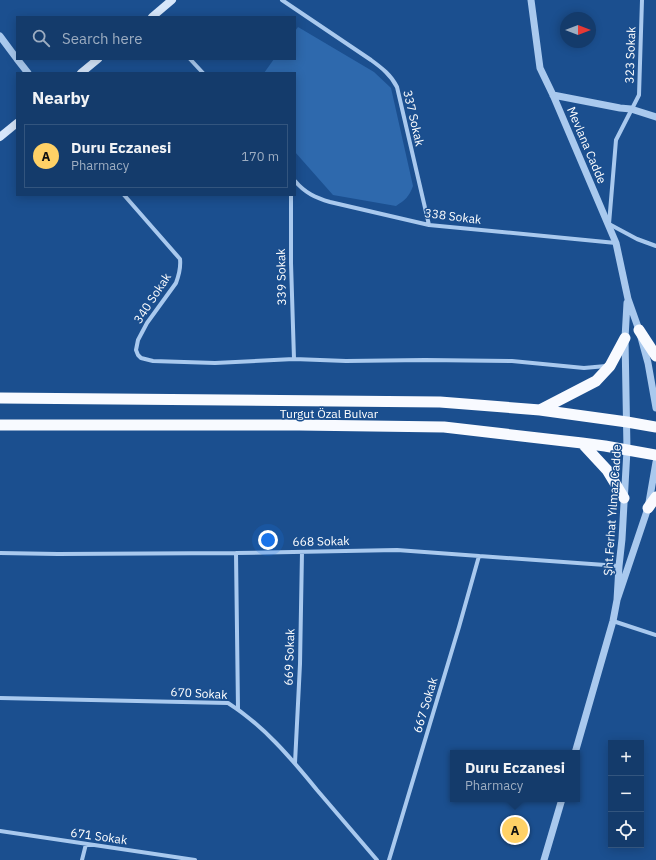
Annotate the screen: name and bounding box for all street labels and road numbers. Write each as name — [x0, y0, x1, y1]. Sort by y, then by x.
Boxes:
street label: 323 Sokak — [622, 26, 639, 84]
street label: 337 Sokak — [400, 88, 428, 148]
street label: Mevlana Cadde — [564, 104, 610, 186]
street label: 338 Sokak — [424, 205, 483, 227]
street label: 339 Sokak — [273, 248, 289, 306]
street label: 340 Sokak — [130, 269, 174, 326]
street label: Turgut Özal Bulvar — [280, 406, 379, 421]
street label: Şht.Ferhat Yılmaz Cadde — [600, 443, 624, 576]
street label: 668 Sokak — [292, 533, 350, 549]
street label: 669 Sokak — [281, 628, 298, 686]
street label: 667 Sokak — [409, 675, 441, 735]
street label: 670 Sokak — [170, 684, 229, 702]
street label: 671 Sokak — [70, 825, 129, 847]

